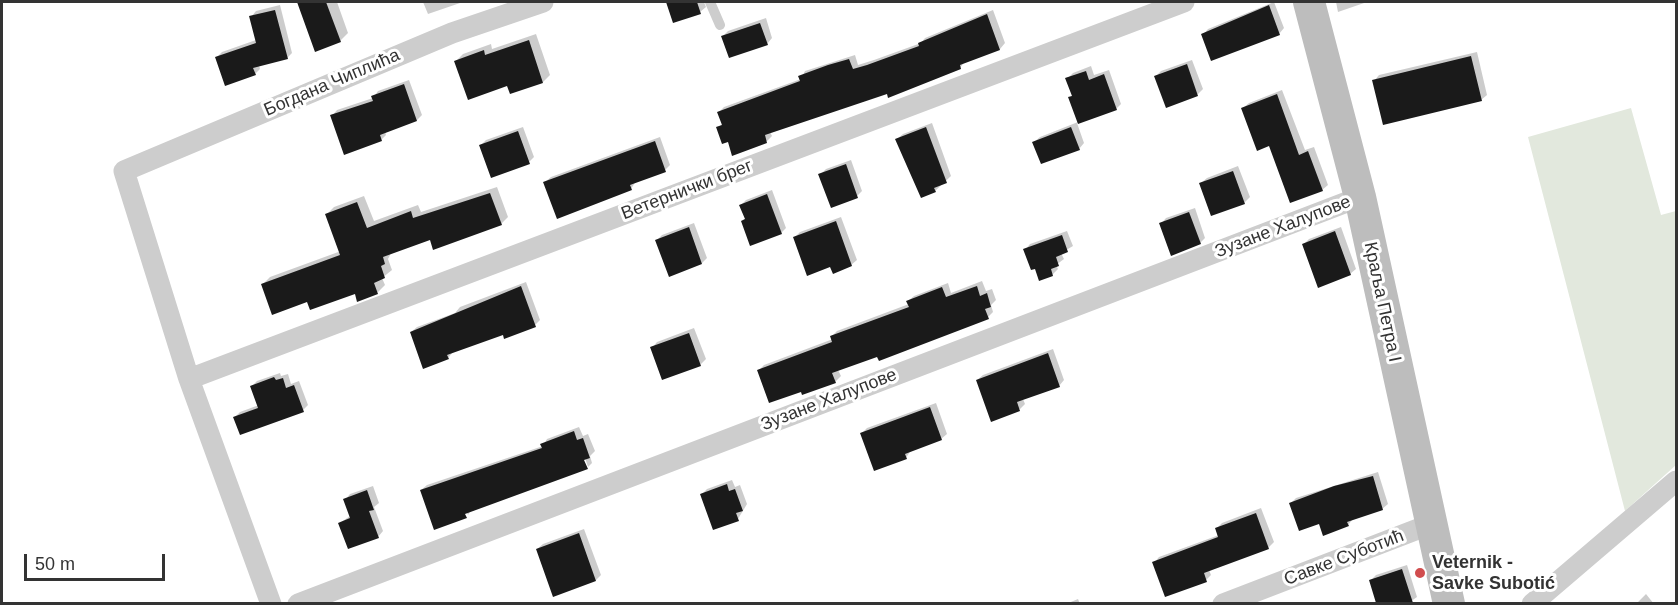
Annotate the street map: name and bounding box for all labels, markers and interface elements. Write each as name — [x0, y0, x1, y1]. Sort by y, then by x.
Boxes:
street label: Богдана Чиплића — [261, 45, 403, 121]
street label: Ветернички брег — [618, 155, 756, 225]
street label: Зузане Халупове — [1212, 191, 1354, 263]
street label: Краља Петра I — [1359, 240, 1405, 364]
street label: Зузане Халупове — [758, 364, 900, 436]
street label: Савке Суботић — [1281, 525, 1407, 591]
scale bar — [27, 542, 168, 580]
place label: Veternik - Savke Subotić — [1432, 552, 1555, 594]
text: 50 m — [35, 554, 75, 574]
marker: Veternik - Savke Subotić — [1413, 566, 1427, 580]

